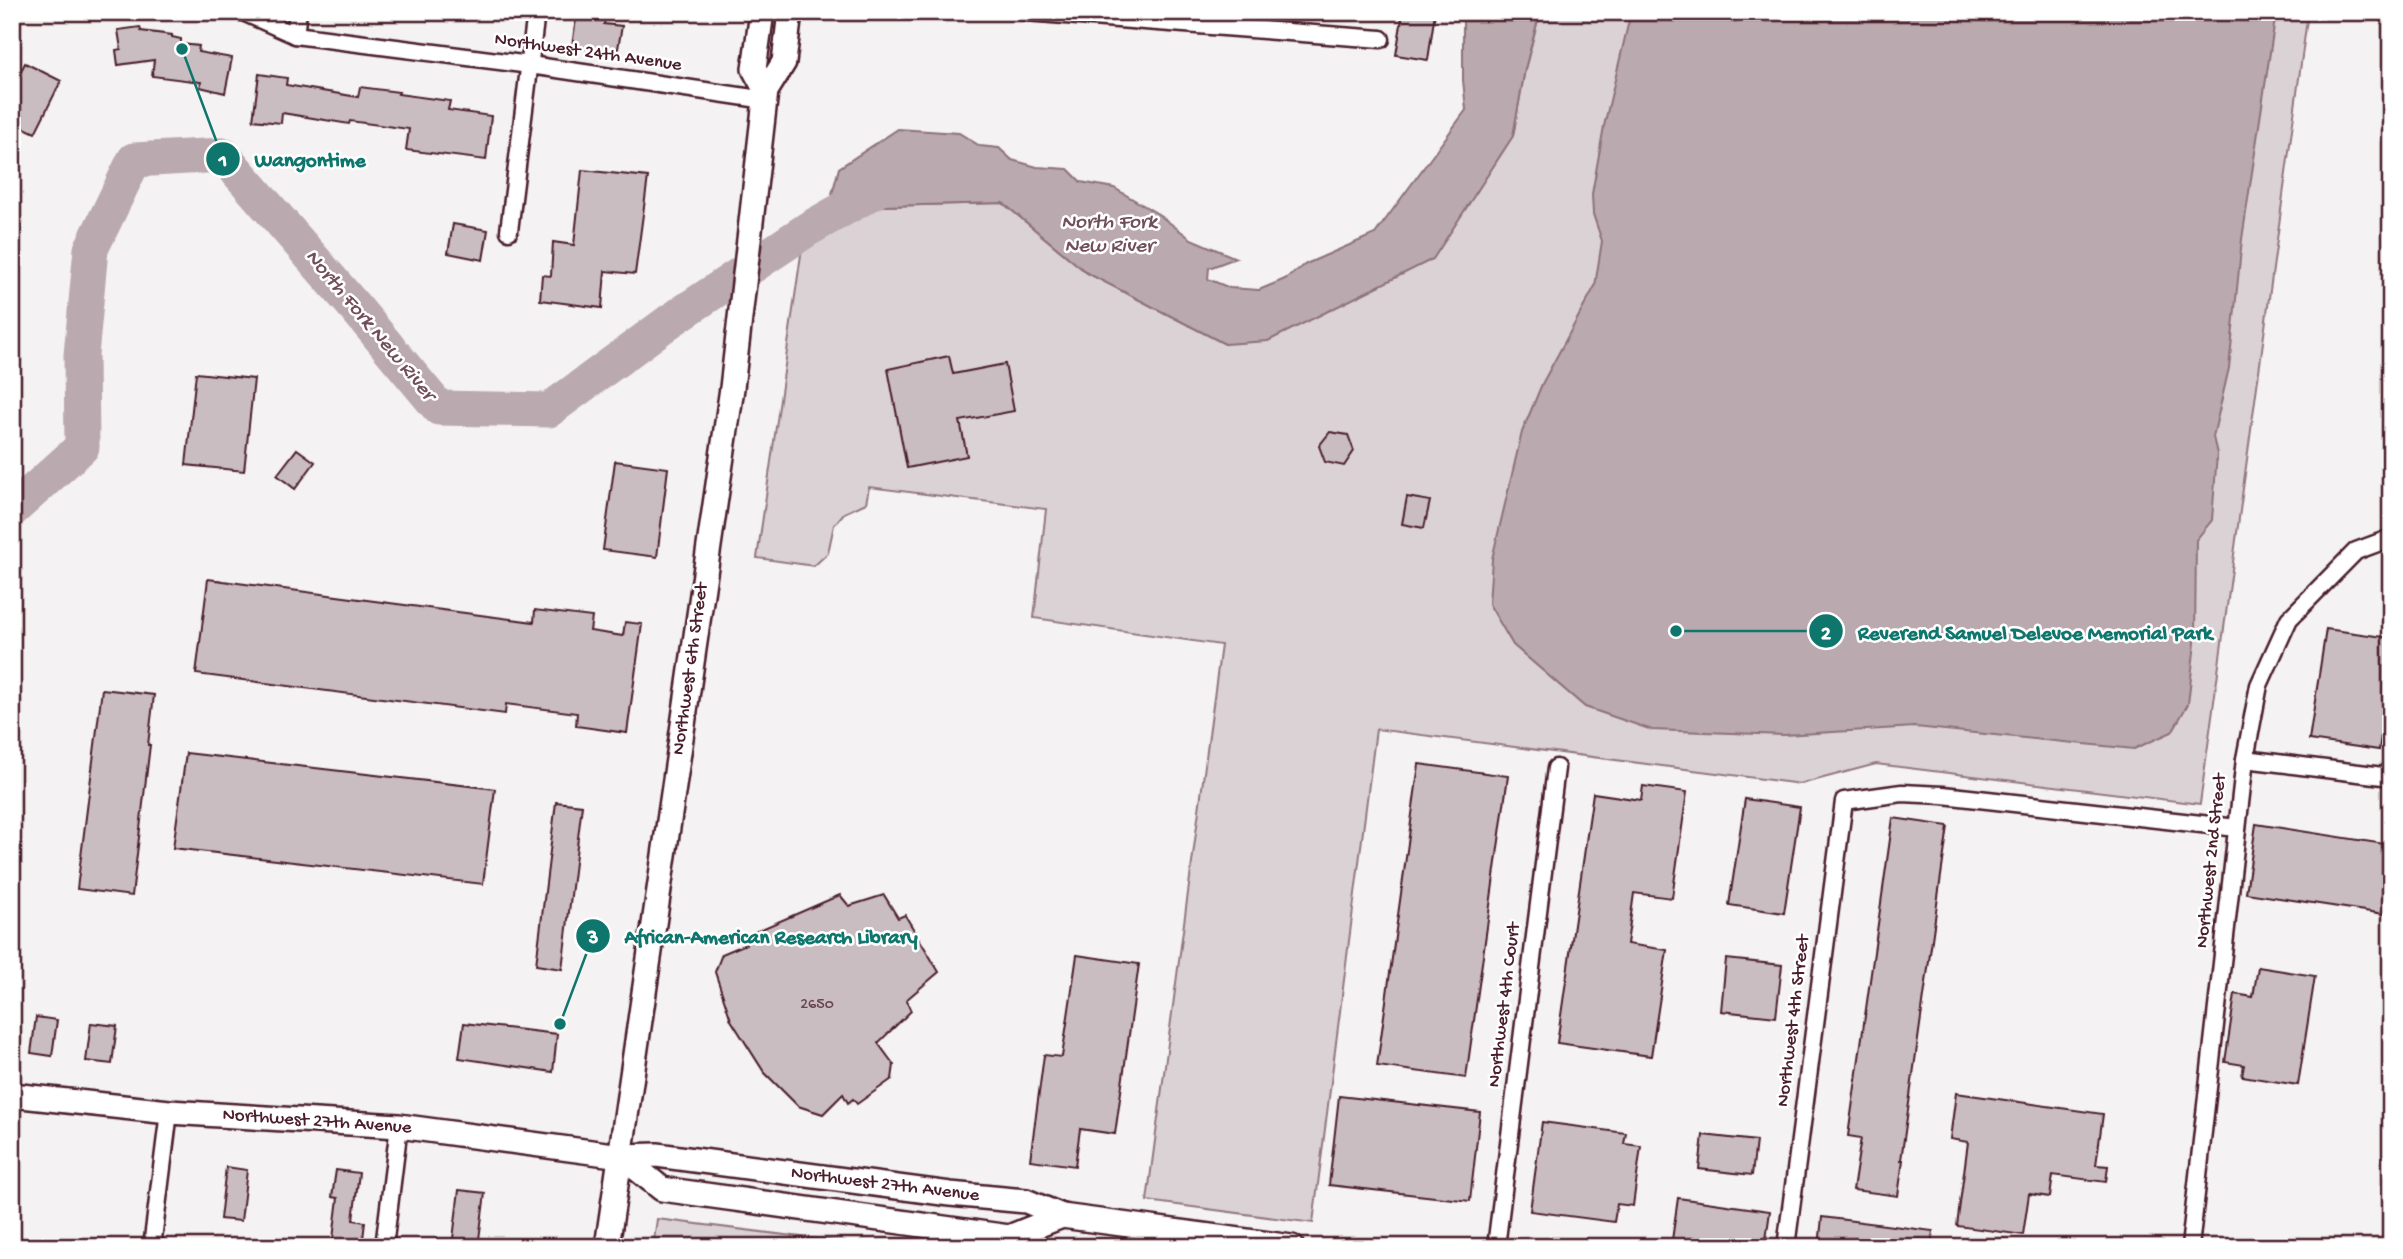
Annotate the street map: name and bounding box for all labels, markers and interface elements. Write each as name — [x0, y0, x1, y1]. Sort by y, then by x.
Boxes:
street label: Northwest 24th Avenue — [493, 28, 683, 78]
callout: Wangontime — [206, 138, 380, 180]
text: 1 — [218, 150, 227, 175]
text: Wangontime — [253, 150, 367, 175]
water label: North Fork New River — [1061, 211, 1159, 260]
water label: North Fork New River — [299, 246, 442, 410]
street label: Northwest 6th Street — [668, 579, 715, 757]
callout: Reverend Samuel Delevoe Memorial Park — [1808, 610, 2226, 652]
text: 2 — [1821, 623, 1832, 648]
text: Reverend Samuel Delevoe Memorial Park — [1857, 623, 2215, 648]
street label: Northwest 2nd Street — [2191, 770, 2233, 949]
callout: African-American Research Library — [576, 915, 932, 957]
street label: Northwest 4th Court — [1483, 919, 1527, 1089]
text: 3 — [587, 927, 599, 952]
text: African-American Research Library — [623, 927, 918, 952]
street label: Northwest 4th Street — [1772, 932, 1816, 1108]
house number: 2650 — [800, 996, 834, 1015]
street label: Northwest 27th Avenue — [222, 1104, 413, 1140]
street label: Northwest 27th Avenue — [790, 1162, 981, 1208]

